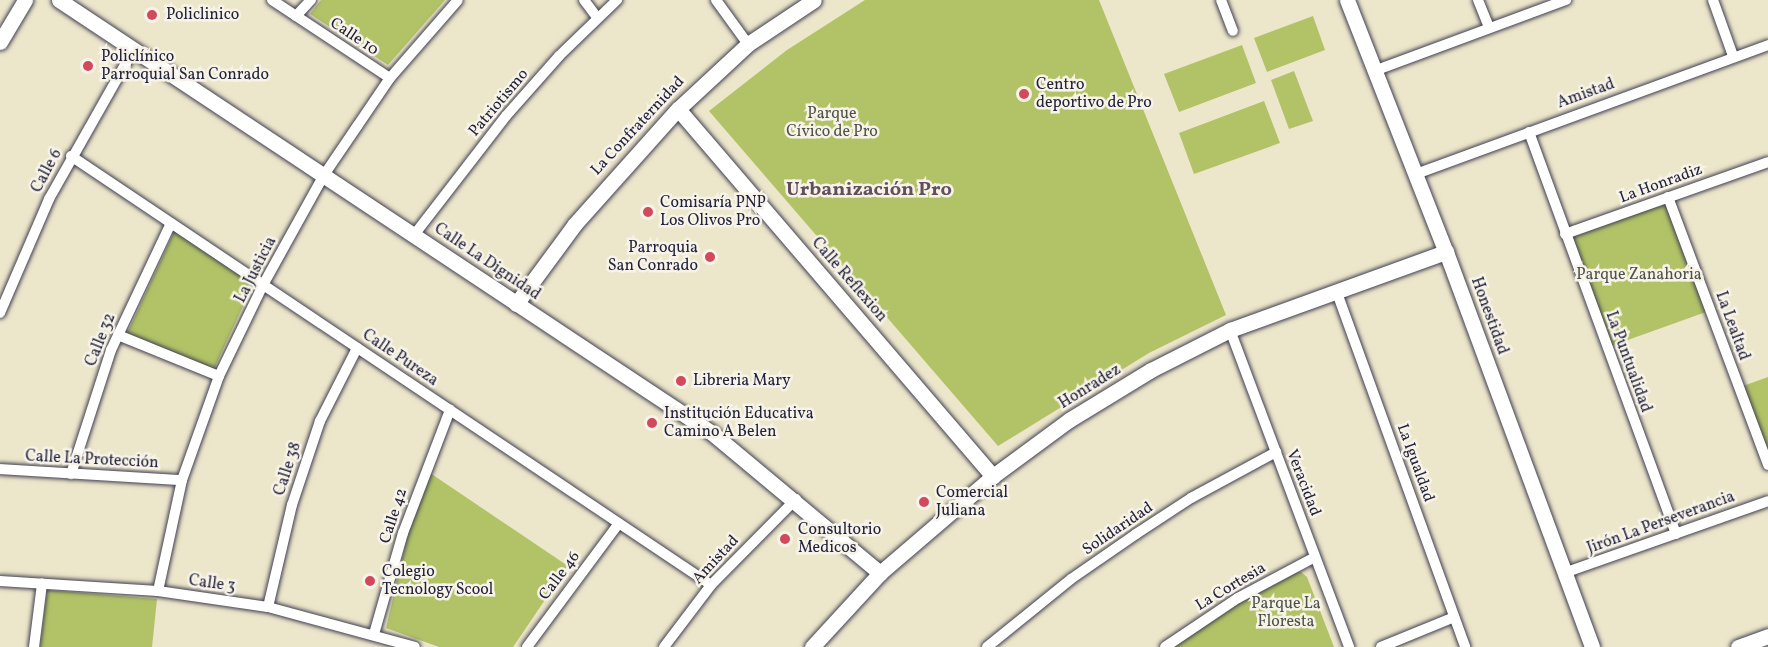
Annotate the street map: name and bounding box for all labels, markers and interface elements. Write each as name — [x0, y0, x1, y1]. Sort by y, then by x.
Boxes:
place label: Policlinico — [166, 5, 239, 25]
marker: Policlinico — [143, 6, 161, 24]
street label: Calle 10 — [326, 14, 382, 60]
place label: Policlínico Parroquial San Conrado — [101, 47, 269, 85]
marker: Policlínico Parroquial San Conrado — [79, 57, 97, 75]
street label: Patriotismo — [465, 65, 533, 141]
street label: La Confraternidad — [587, 72, 689, 180]
place label: Centro deportivo de Pro — [1036, 75, 1152, 113]
street label: Amistad — [1555, 75, 1617, 113]
marker: Centro deportivo de Pro — [1017, 87, 1031, 101]
park label: Parque Cívico de Pro — [786, 104, 878, 142]
street label: Calle 6 — [28, 146, 66, 196]
street label: La Honradiz — [1617, 160, 1705, 208]
district label: Urbanización Pro — [786, 178, 952, 202]
place label: Comisaría PNP Los Olivos Pro — [660, 193, 766, 231]
marker: Comisaría PNP Los Olivos Pro — [641, 205, 655, 219]
street label: Calle La Dignidad — [430, 219, 544, 305]
street label: La Justicia — [231, 234, 281, 306]
street label: Calle Reflexion — [807, 234, 891, 326]
place label: Parroquia San Conrado — [608, 238, 698, 276]
marker: Parroquia San Conrado — [703, 250, 717, 264]
park label: Parque Zanahoria — [1576, 265, 1702, 285]
street label: Honestidad — [1466, 275, 1512, 357]
street label: La Lealtad — [1711, 289, 1753, 363]
street label: La Puntualidad — [1601, 309, 1655, 415]
street label: Calle 32 — [82, 311, 120, 369]
street label: Calle Pureza — [358, 326, 442, 390]
street label: Honradez — [1055, 360, 1125, 414]
place label: Libreria Mary — [693, 371, 791, 391]
marker: Libreria Mary — [674, 374, 688, 388]
place label: Institución Educativa Camino A Belen — [664, 404, 814, 442]
marker: Institución Educativa Camino A Belen — [645, 416, 659, 430]
street label: La Igualdad — [1392, 421, 1438, 505]
street label: Calle 38 — [270, 440, 306, 498]
street label: Calle La Protección — [25, 447, 159, 473]
street label: Veracidad — [1282, 447, 1324, 519]
place label: Comercial Juliana — [936, 483, 1008, 521]
street label: Calle 42 — [376, 486, 412, 546]
street label: Jirón La Perseverancia — [1585, 487, 1737, 559]
marker: Comercial Juliana — [917, 495, 931, 509]
street label: Solidaridad — [1079, 498, 1157, 560]
place label: Consultorio Medicos — [798, 520, 881, 558]
marker: Consultorio Medicos — [776, 530, 794, 548]
street label: Amistad — [689, 532, 743, 588]
street label: Calle 46 — [535, 548, 585, 604]
street label: La Cortesia — [1192, 559, 1270, 615]
place label: Colegio Tecnology Scool — [382, 562, 494, 600]
street label: Calle 3 — [187, 571, 237, 597]
marker: Colegio Tecnology Scool — [363, 574, 377, 588]
park label: Parque La Floresta — [1251, 594, 1321, 632]

